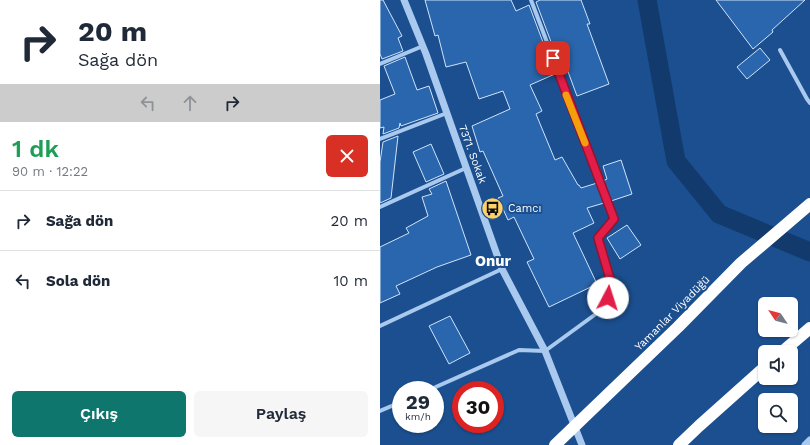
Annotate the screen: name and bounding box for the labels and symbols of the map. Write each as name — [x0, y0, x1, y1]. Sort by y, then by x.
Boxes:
pin — [536, 41, 570, 75]
street label: 7371. Sokak — [456, 123, 489, 185]
bus stop icon: Camcı — [479, 195, 505, 221]
place label: Camcı — [508, 202, 541, 215]
district label: Onur — [475, 252, 512, 270]
street label: Yamanlar Viyadüğü — [632, 273, 712, 353]
position arrow — [587, 277, 629, 319]
north arrow — [758, 297, 798, 337]
speed limit sign: 30 — [452, 381, 504, 433]

